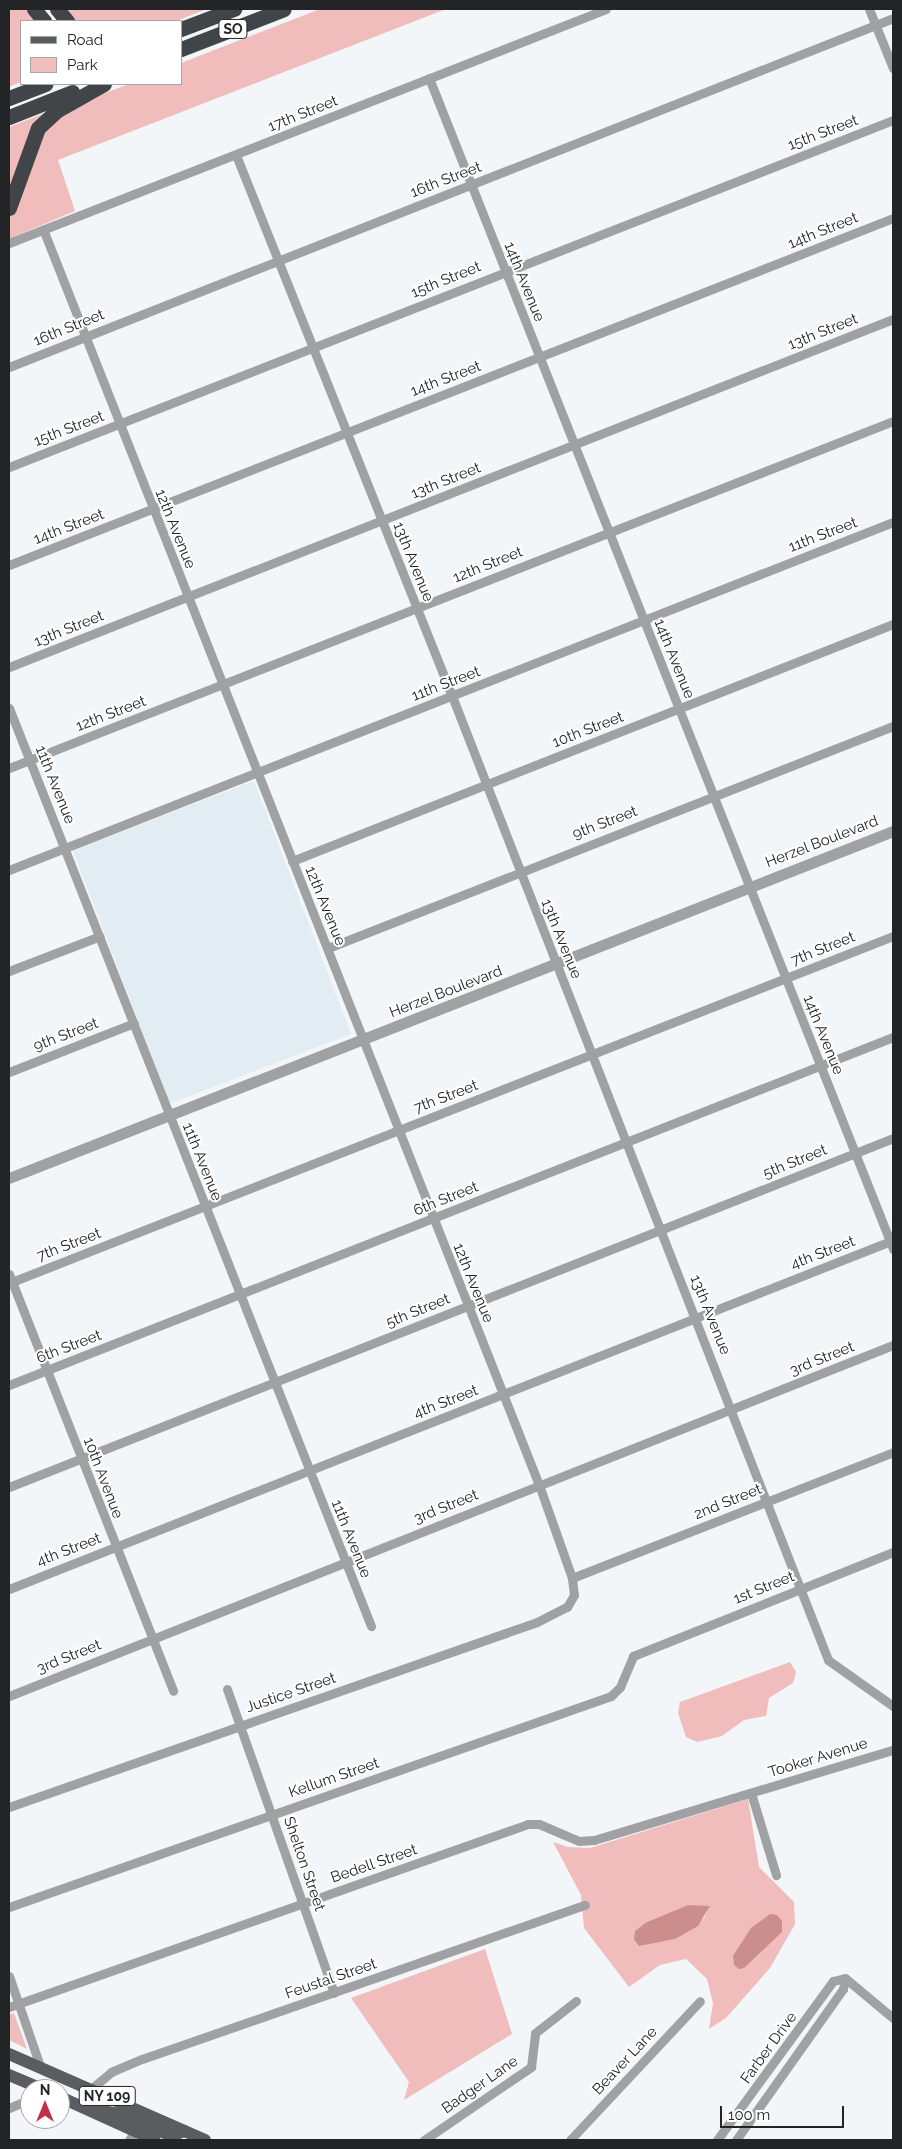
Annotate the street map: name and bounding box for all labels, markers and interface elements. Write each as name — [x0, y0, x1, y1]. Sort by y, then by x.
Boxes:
road number: SO — [218, 18, 248, 40]
legend — [20, 20, 182, 85]
text: Road — [67, 31, 103, 49]
text: Park — [67, 56, 98, 74]
street label: 17th Street — [266, 92, 340, 136]
street label: 15th Street — [785, 111, 861, 155]
street label: 16th Street — [408, 158, 484, 202]
street label: 14th Street — [785, 209, 861, 253]
street label: 14th Avenue — [500, 239, 548, 325]
street label: 15th Street — [408, 258, 484, 302]
street label: 16th Street — [31, 306, 107, 350]
street label: 13th Street — [786, 310, 860, 354]
street label: 14th Street — [408, 357, 484, 401]
street label: 15th Street — [31, 407, 107, 451]
street label: 13th Street — [409, 459, 483, 503]
street label: 12th Avenue — [151, 486, 199, 572]
street label: 14th Street — [31, 505, 107, 549]
street label: 11th Street — [786, 514, 860, 556]
street label: 13th Avenue — [389, 519, 437, 605]
street label: 12th Street — [451, 543, 525, 587]
street label: 13th Street — [32, 607, 106, 651]
street label: 14th Avenue — [650, 616, 698, 702]
street label: 11th Street — [409, 663, 483, 705]
street label: 12th Street — [74, 692, 148, 736]
street label: 10th Street — [550, 708, 626, 752]
street label: 11th Avenue — [31, 743, 79, 827]
street label: 9th Street — [570, 802, 640, 844]
street label: Herzel Boulevard — [763, 812, 881, 872]
street label: 12th Avenue — [301, 863, 349, 949]
street label: 13th Avenue — [537, 896, 585, 982]
street label: 7th Street — [788, 928, 858, 970]
street label: Herzel Boulevard — [387, 962, 505, 1022]
street label: 14th Avenue — [799, 992, 847, 1078]
street label: 9th Street — [31, 1014, 101, 1056]
street label: 7th Street — [411, 1077, 481, 1117]
street label: 11th Avenue — [178, 1120, 226, 1204]
street label: 5th Street — [760, 1141, 830, 1183]
street label: 6th Street — [411, 1178, 481, 1220]
street label: 7th Street — [34, 1225, 104, 1265]
street label: 4th Street — [788, 1233, 858, 1273]
street label: 12th Avenue — [449, 1240, 497, 1326]
street label: 13th Avenue — [686, 1272, 734, 1358]
street label: 5th Street — [383, 1290, 453, 1332]
street label: 6th Street — [34, 1326, 104, 1368]
street label: 3rd Street — [787, 1338, 857, 1380]
street label: 4th Street — [411, 1382, 481, 1422]
street label: 10th Avenue — [79, 1435, 127, 1521]
street label: 2nd Street — [692, 1480, 764, 1524]
street label: 3rd Street — [411, 1486, 481, 1528]
street label: 11th Avenue — [327, 1497, 375, 1581]
street label: 4th Street — [34, 1530, 104, 1570]
street label: 1st Street — [731, 1568, 797, 1608]
street label: 3rd Street — [34, 1636, 104, 1678]
street label: Justice Street — [244, 1669, 338, 1717]
street label: Tooker Avenue — [766, 1734, 870, 1782]
street label: Kellum Street — [287, 1754, 381, 1802]
street label: Shelton Street — [279, 1814, 329, 1914]
street label: Bedell Street — [328, 1841, 420, 1887]
street label: Feustal Street — [283, 1955, 379, 2003]
street label: Farber Drive — [737, 2009, 801, 2087]
street label: Beaver Lane — [589, 2023, 661, 2099]
street label: Badger Lane — [438, 2052, 522, 2118]
north arrow — [20, 2079, 70, 2129]
text: N — [40, 2082, 50, 2098]
road number: NY 109 — [78, 2084, 136, 2108]
scale bar — [722, 2096, 846, 2128]
text: 100 m — [728, 2106, 770, 2124]

